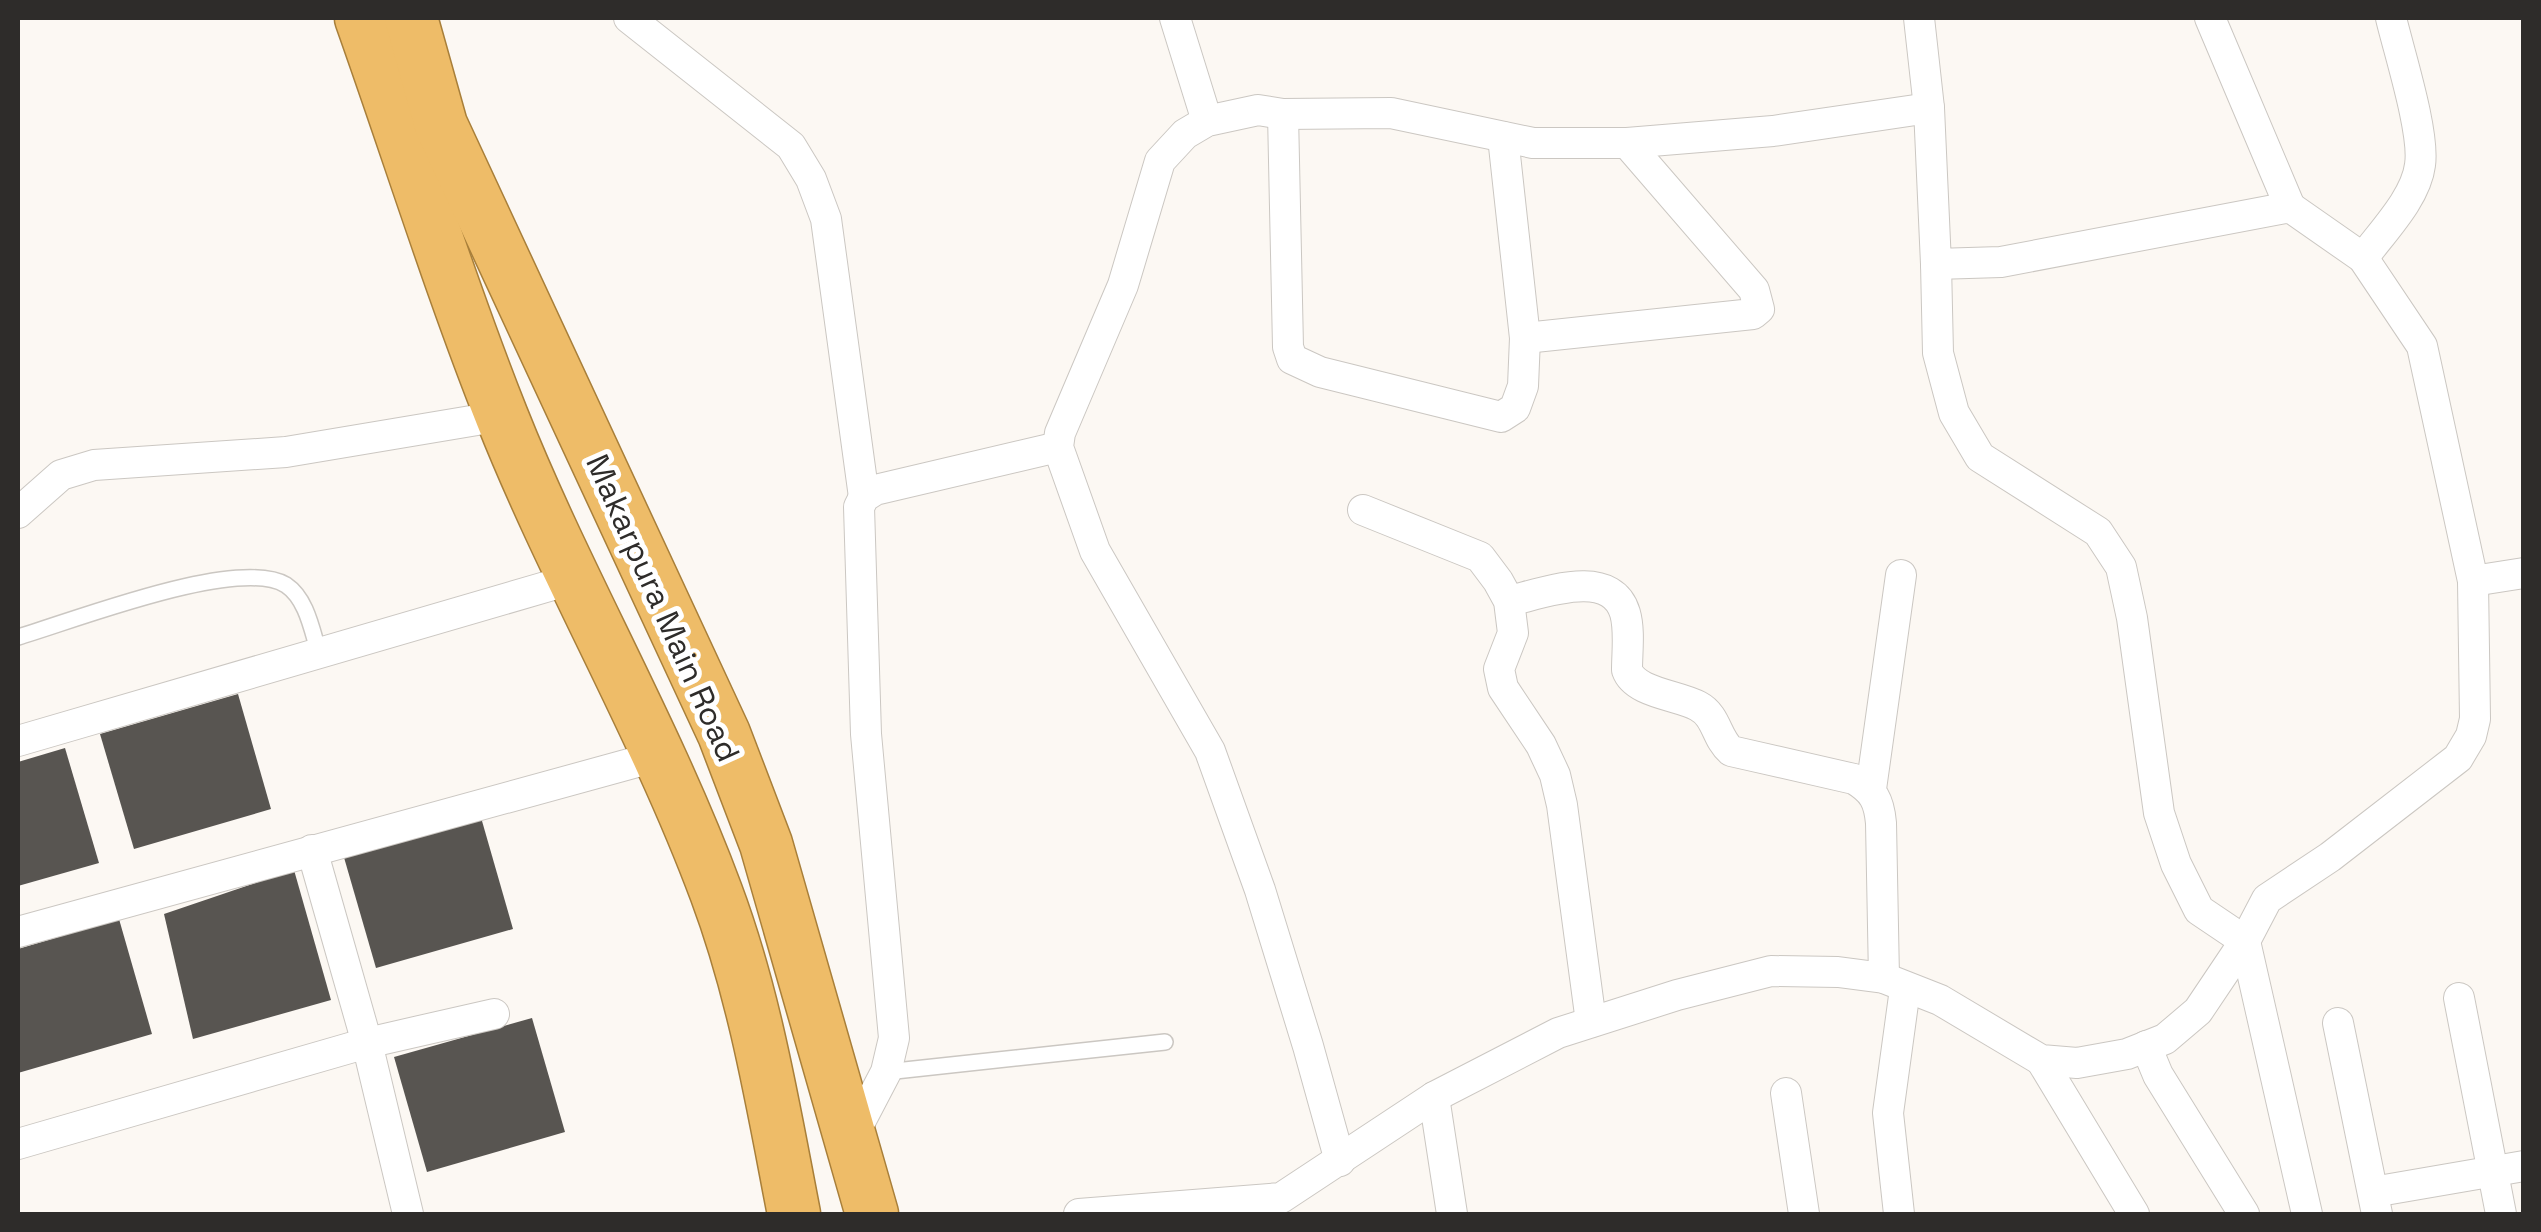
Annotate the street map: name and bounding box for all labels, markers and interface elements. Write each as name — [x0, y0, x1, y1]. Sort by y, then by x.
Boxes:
street label: Makarpura Main Road — [577, 448, 749, 768]

